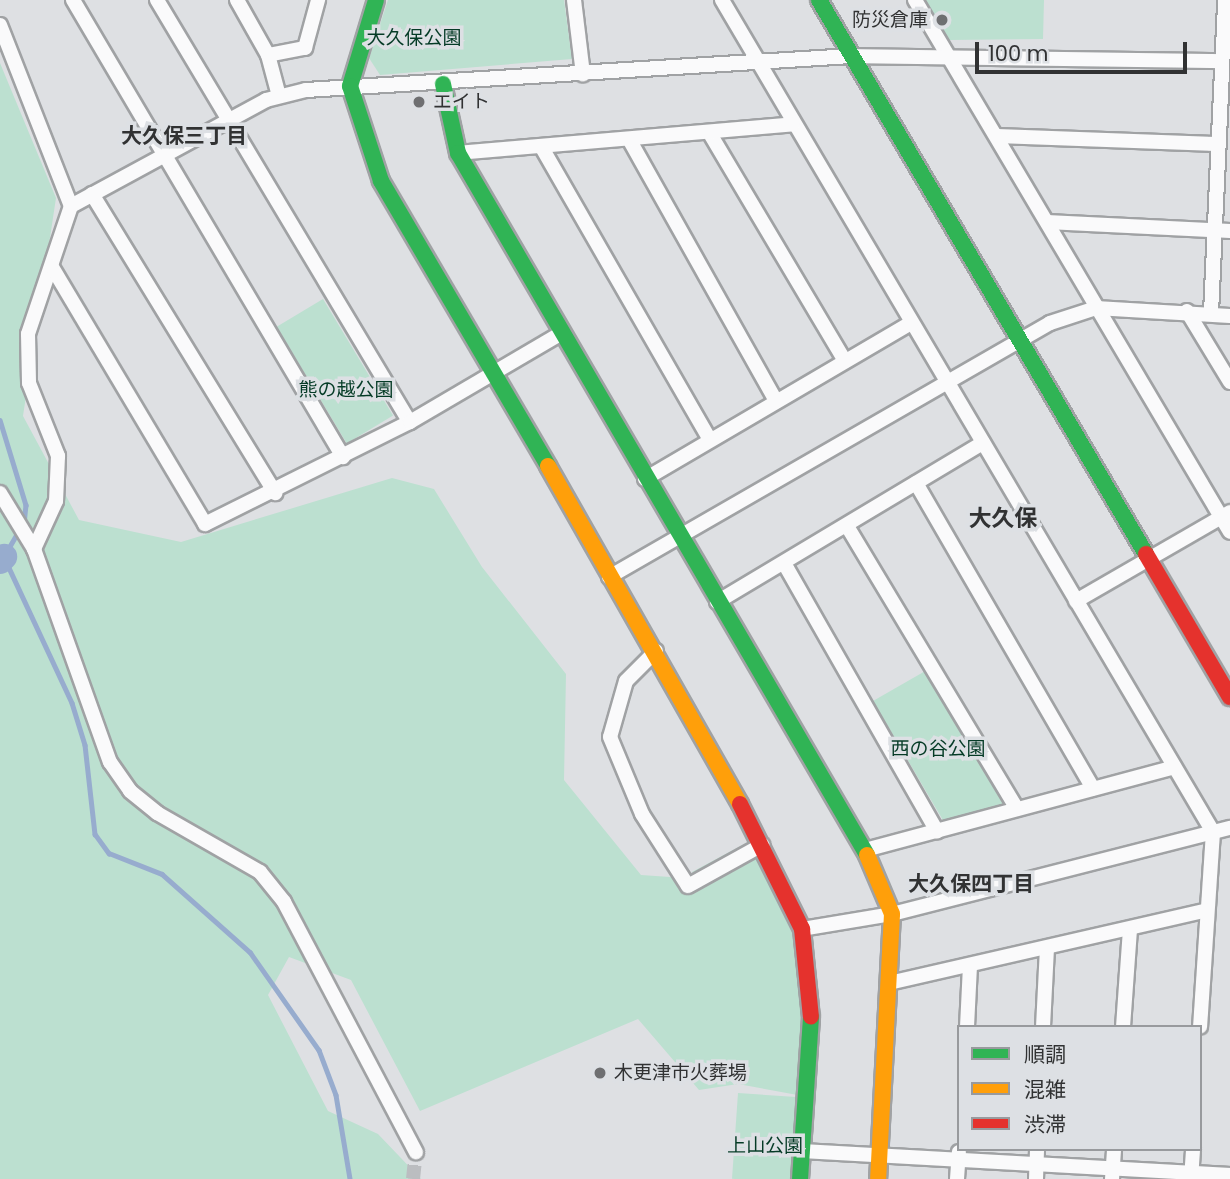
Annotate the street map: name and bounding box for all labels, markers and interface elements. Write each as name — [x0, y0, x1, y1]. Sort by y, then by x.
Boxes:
place label: 防災倉庫 — [852, 9, 928, 31]
marker: 防災倉庫 — [934, 12, 950, 28]
park label: 大久保公園 — [367, 27, 461, 49]
scale bar — [978, 28, 1190, 72]
text: 100 m — [988, 39, 1048, 68]
place label: エイト — [433, 91, 490, 113]
marker: エイト — [411, 94, 427, 110]
district label: 大久保三丁目 — [121, 123, 247, 149]
park label: 熊の越公園 — [299, 379, 393, 401]
district label: 大久保 — [969, 504, 1037, 532]
park label: 西の谷公園 — [891, 738, 985, 760]
district label: 大久保四丁目 — [908, 871, 1034, 897]
legend — [957, 1025, 1202, 1151]
text: 順調 — [1024, 1040, 1066, 1069]
place label: 木更津市火葬場 — [614, 1062, 747, 1084]
marker: 木更津市火葬場 — [592, 1065, 608, 1081]
text: 混雑 — [1024, 1075, 1066, 1104]
text: 渋滞 — [1024, 1110, 1066, 1139]
park label: 上山公園 — [727, 1135, 803, 1157]

